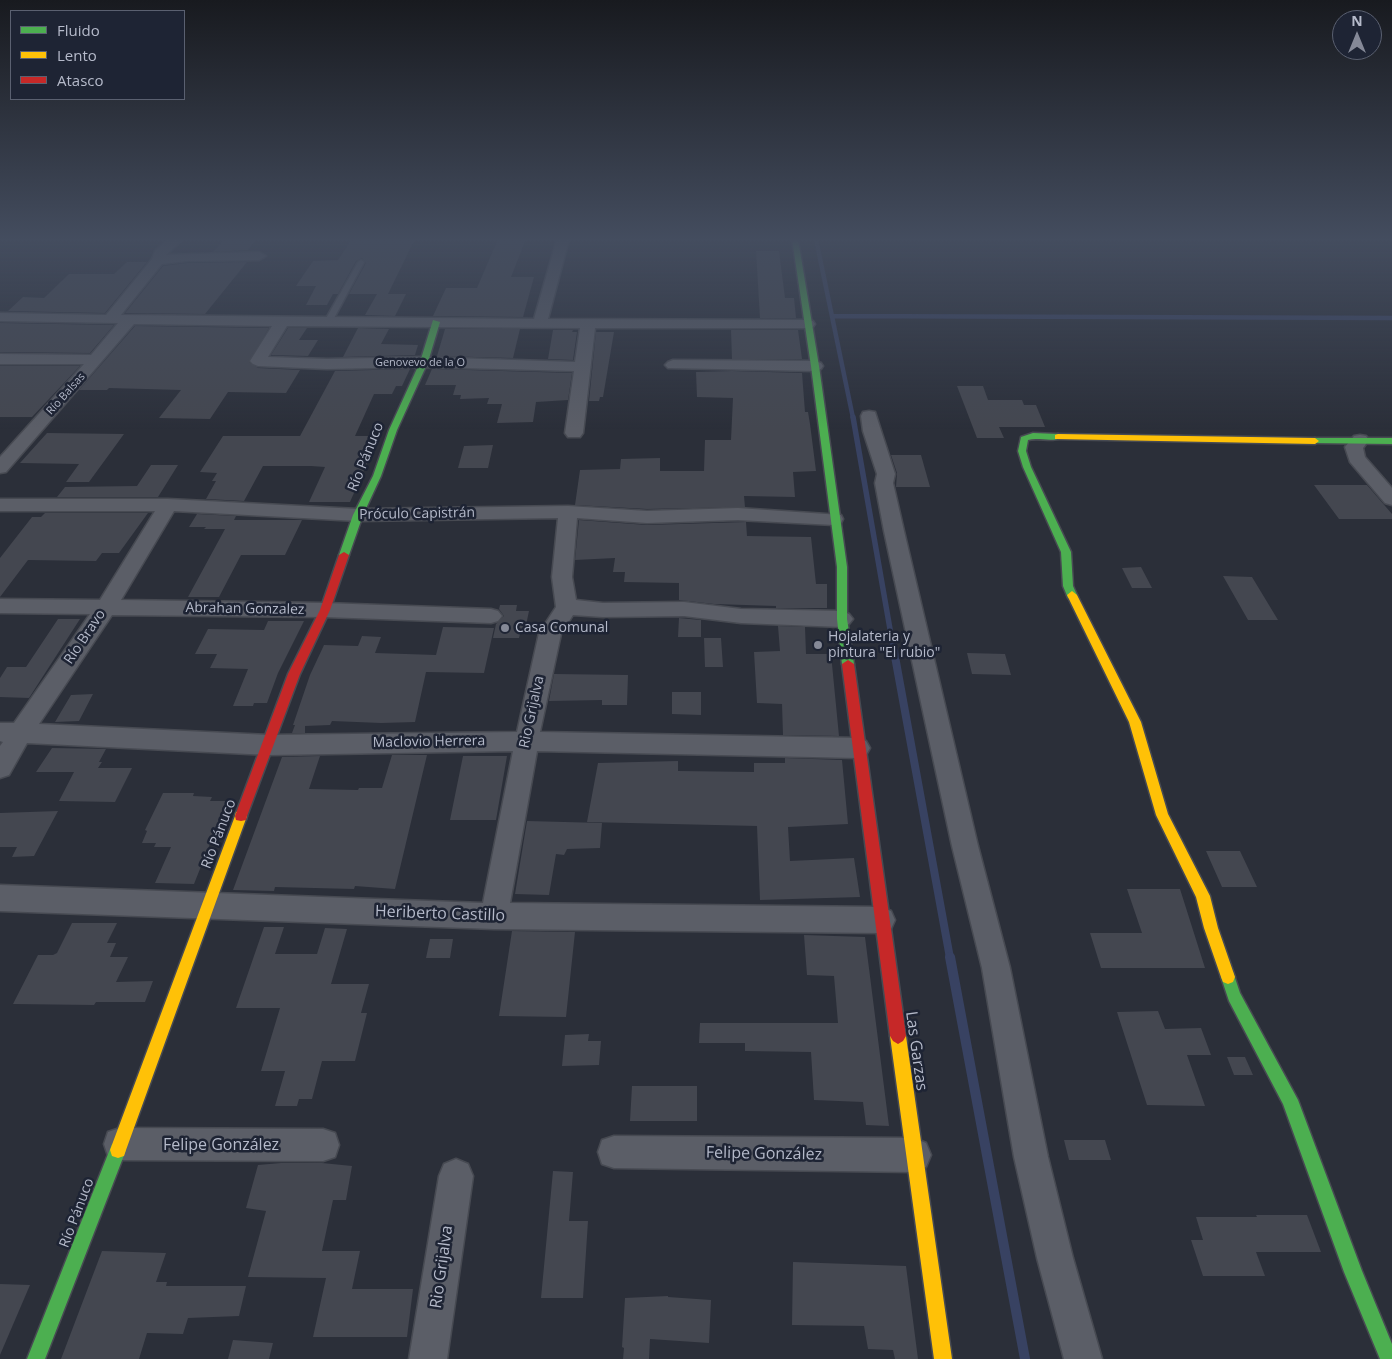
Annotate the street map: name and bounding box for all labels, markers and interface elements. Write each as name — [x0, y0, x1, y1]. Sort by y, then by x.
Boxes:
legend — [10, 10, 185, 100]
north arrow — [1332, 10, 1382, 60]
text: N — [1351, 11, 1363, 30]
text: Fluido — [57, 20, 100, 40]
text: Lento — [57, 45, 97, 65]
text: Atasco — [57, 70, 104, 90]
street label: Genovevo de la O — [375, 356, 465, 370]
street label: Río Balsas — [44, 370, 88, 418]
street label: Río Pánuco — [345, 420, 387, 494]
street label: Próculo Capistrán — [359, 505, 475, 523]
street label: Abrahan Gonzalez — [185, 600, 305, 618]
street label: Río Bravo — [61, 607, 109, 667]
place label: Casa Comunal — [515, 620, 608, 636]
marker: Casa Comunal — [499, 622, 511, 634]
place label: Hojalateria y pintura "El rubio" — [828, 629, 940, 662]
marker: Hojalateria y pintura "El rubio" — [812, 639, 824, 651]
street label: Rio Grijalva — [516, 674, 548, 750]
street label: Maclovio Herrera — [373, 733, 485, 751]
street label: Río Pánuco — [198, 797, 240, 871]
street label: Heriberto Castillo — [375, 902, 505, 926]
street label: Las Garzas — [901, 1010, 931, 1092]
street label: Felipe González — [163, 1135, 279, 1155]
street label: Felipe González — [706, 1143, 822, 1165]
street label: Río Pánuco — [56, 1176, 98, 1250]
street label: Rio Grijalva — [427, 1224, 457, 1310]

